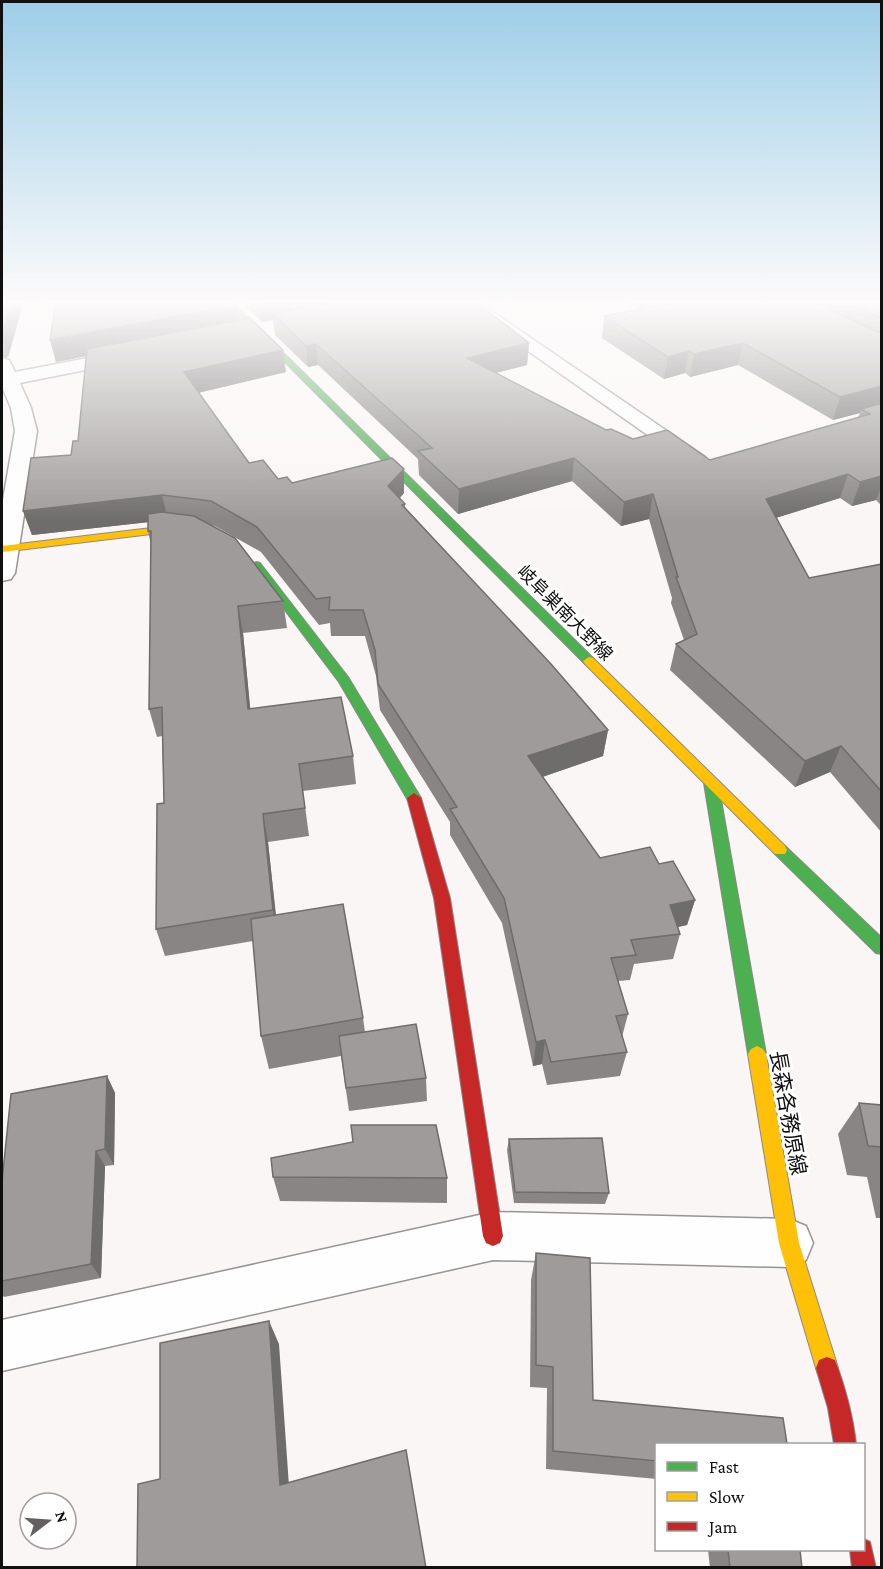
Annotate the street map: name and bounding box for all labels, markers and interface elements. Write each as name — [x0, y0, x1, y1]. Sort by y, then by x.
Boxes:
street label: 岐阜巣南大野線 — [513, 561, 617, 665]
street label: 長森各務原線 — [765, 1049, 811, 1177]
legend — [655, 1443, 865, 1551]
text: Fast — [709, 1457, 740, 1477]
text: Slow — [709, 1487, 745, 1507]
north arrow — [18, 1491, 78, 1551]
text: N — [52, 1509, 72, 1525]
text: Jam — [707, 1517, 738, 1537]

